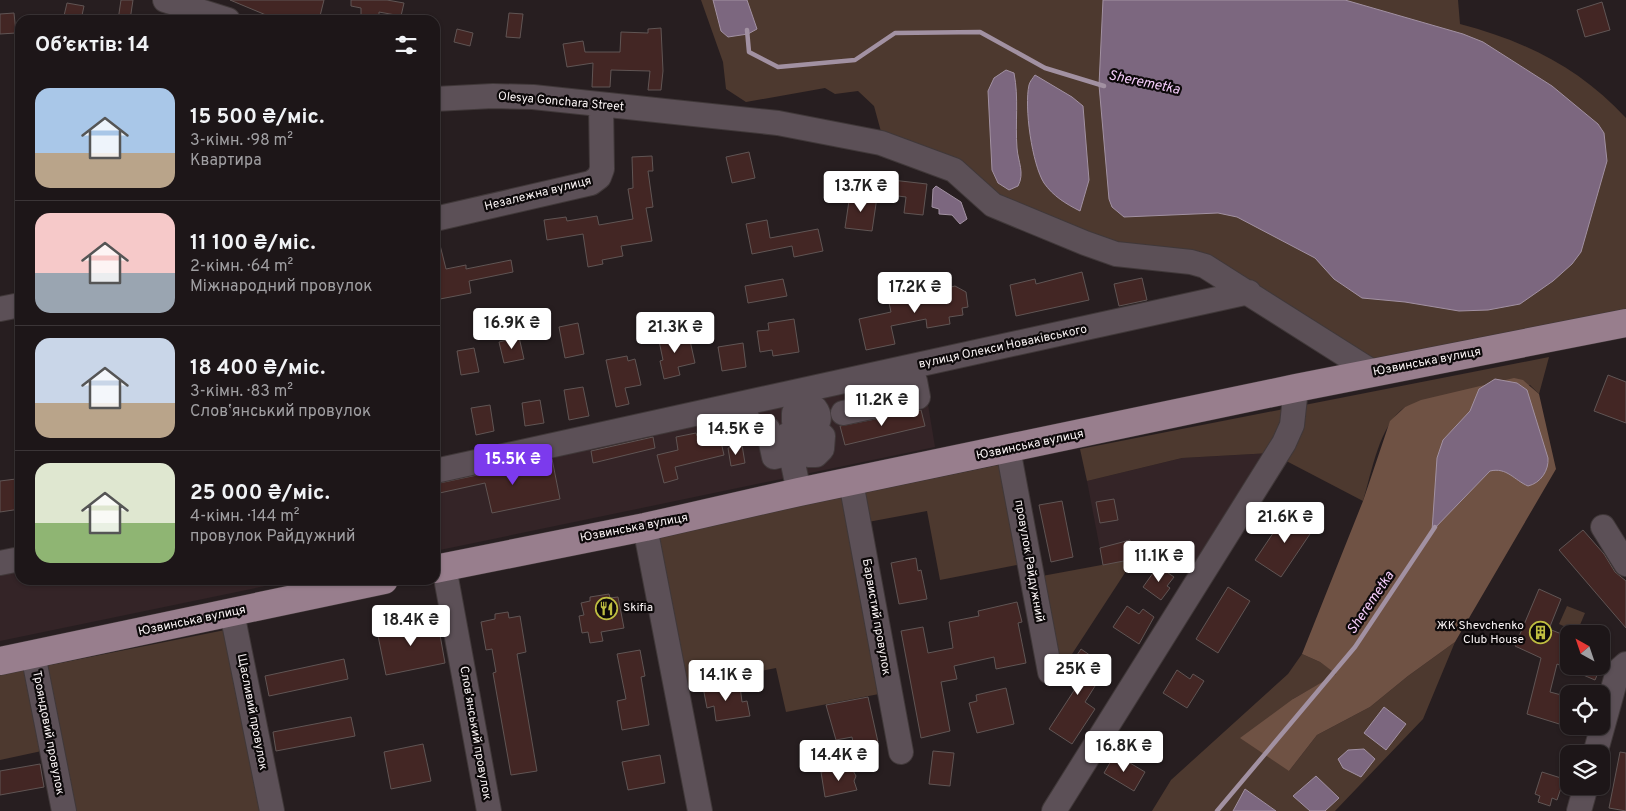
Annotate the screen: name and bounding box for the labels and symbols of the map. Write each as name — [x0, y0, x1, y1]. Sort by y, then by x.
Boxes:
water label: Sheremetka — [1107, 67, 1182, 99]
street label: Olesya Gonchara Street — [497, 89, 625, 115]
pin: 13.7K ₴ — [815, 170, 907, 213]
street label: Незалежна вулиця — [483, 173, 593, 215]
pin: 17.2K ₴ — [869, 272, 961, 314]
pin: 16.9K ₴ — [466, 308, 558, 350]
pin: 21.3K ₴ — [629, 312, 721, 354]
street label: вулиця Олекси Новаківського — [917, 321, 1089, 373]
street label: Юзвинська вулиця — [1372, 344, 1482, 380]
pin: 11.2K ₴ — [836, 384, 928, 427]
pin: 14.5K ₴ — [690, 414, 782, 456]
street label: Юзвинська вулиця — [975, 426, 1085, 464]
pin: 15.5K ₴ — [467, 444, 559, 486]
street label: провулок Райдужний — [1010, 499, 1048, 623]
pin: 21.6K ₴ — [1239, 502, 1331, 544]
street label: Юзвинська вулиця — [579, 510, 689, 546]
pin: 11.1K ₴ — [1113, 540, 1205, 583]
street label: Барвистий провулок — [858, 557, 894, 677]
water label: Sheremetka — [1344, 568, 1399, 638]
restaurant icon: Skifia — [595, 596, 619, 620]
place label: Skifia — [623, 600, 653, 616]
street label: Юзвинська вулиця — [137, 602, 247, 640]
pin: 18.4K ₴ — [365, 604, 457, 647]
place label: ЖК Shevchenko Club House — [1437, 618, 1524, 648]
building icon: ЖК Shevchenko Club House — [1528, 621, 1552, 645]
north arrow — [1560, 625, 1610, 675]
street label: Щасливий провулок — [233, 652, 271, 772]
pin: 25K ₴ — [1043, 654, 1113, 696]
pin: 14.1K ₴ — [680, 660, 772, 702]
street label: Словʼянський провулок — [455, 665, 495, 801]
street label: Трояндовий провулок — [28, 669, 68, 797]
pin: 16.8K ₴ — [1078, 730, 1170, 773]
pin: 14.4K ₴ — [793, 740, 885, 782]

